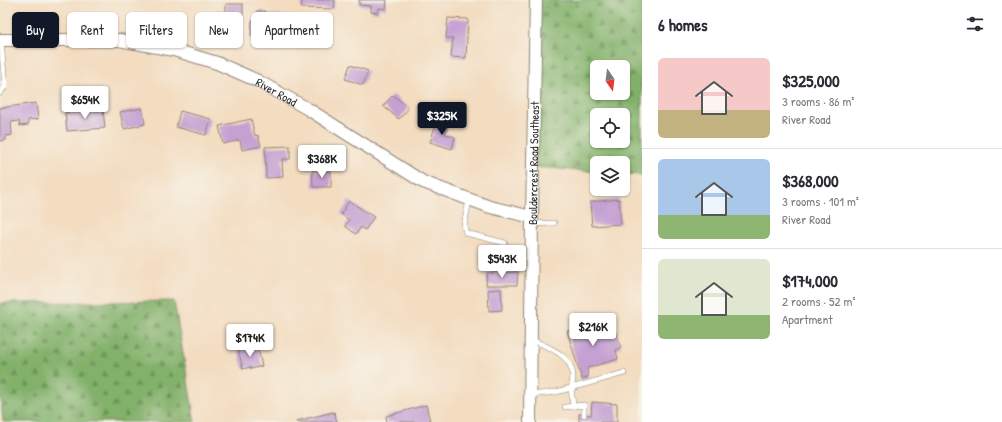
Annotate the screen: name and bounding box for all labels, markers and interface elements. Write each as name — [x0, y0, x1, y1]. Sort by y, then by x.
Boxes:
chip: Buy — [12, 12, 59, 48]
chip: Rent — [67, 12, 118, 48]
chip: Filters — [126, 12, 187, 48]
chip: New — [195, 12, 243, 48]
chip: Apartment — [251, 12, 333, 48]
text: 6 homes — [658, 13, 708, 36]
icon: filters — [964, 13, 986, 35]
north arrow — [590, 60, 630, 100]
map controls — [590, 60, 630, 196]
text: $325,000 — [782, 69, 840, 92]
street label: River Road — [253, 73, 301, 110]
icon: home — [690, 74, 738, 122]
pin: $654K — [57, 86, 113, 120]
text: $654K — [71, 90, 99, 108]
text: 3 rooms · 86 m² — [782, 92, 854, 110]
street label: Bouldercrest Road Southeast — [523, 100, 543, 225]
pin: $325K — [414, 102, 470, 136]
text: $325K — [427, 106, 457, 124]
button: locate — [590, 108, 630, 148]
text: River Road — [782, 110, 831, 128]
pin: $368K — [294, 145, 350, 179]
text: $368K — [307, 149, 337, 167]
button: layers — [590, 156, 630, 196]
text: $368,000 — [782, 169, 839, 192]
icon: home — [690, 175, 738, 223]
text: 3 rooms · 101 m² — [782, 192, 859, 210]
text: River Road — [782, 210, 831, 228]
pin: $543K — [474, 245, 530, 279]
text: $543K — [487, 249, 517, 267]
text: $174,000 — [782, 269, 838, 292]
icon: home — [690, 275, 738, 323]
text: 2 rooms · 52 m² — [782, 292, 855, 310]
text: Apartment — [782, 310, 833, 328]
pin: $216K — [565, 313, 621, 347]
text: $216K — [578, 317, 608, 335]
pin: $174K — [222, 324, 278, 358]
text: $174K — [235, 328, 265, 346]

